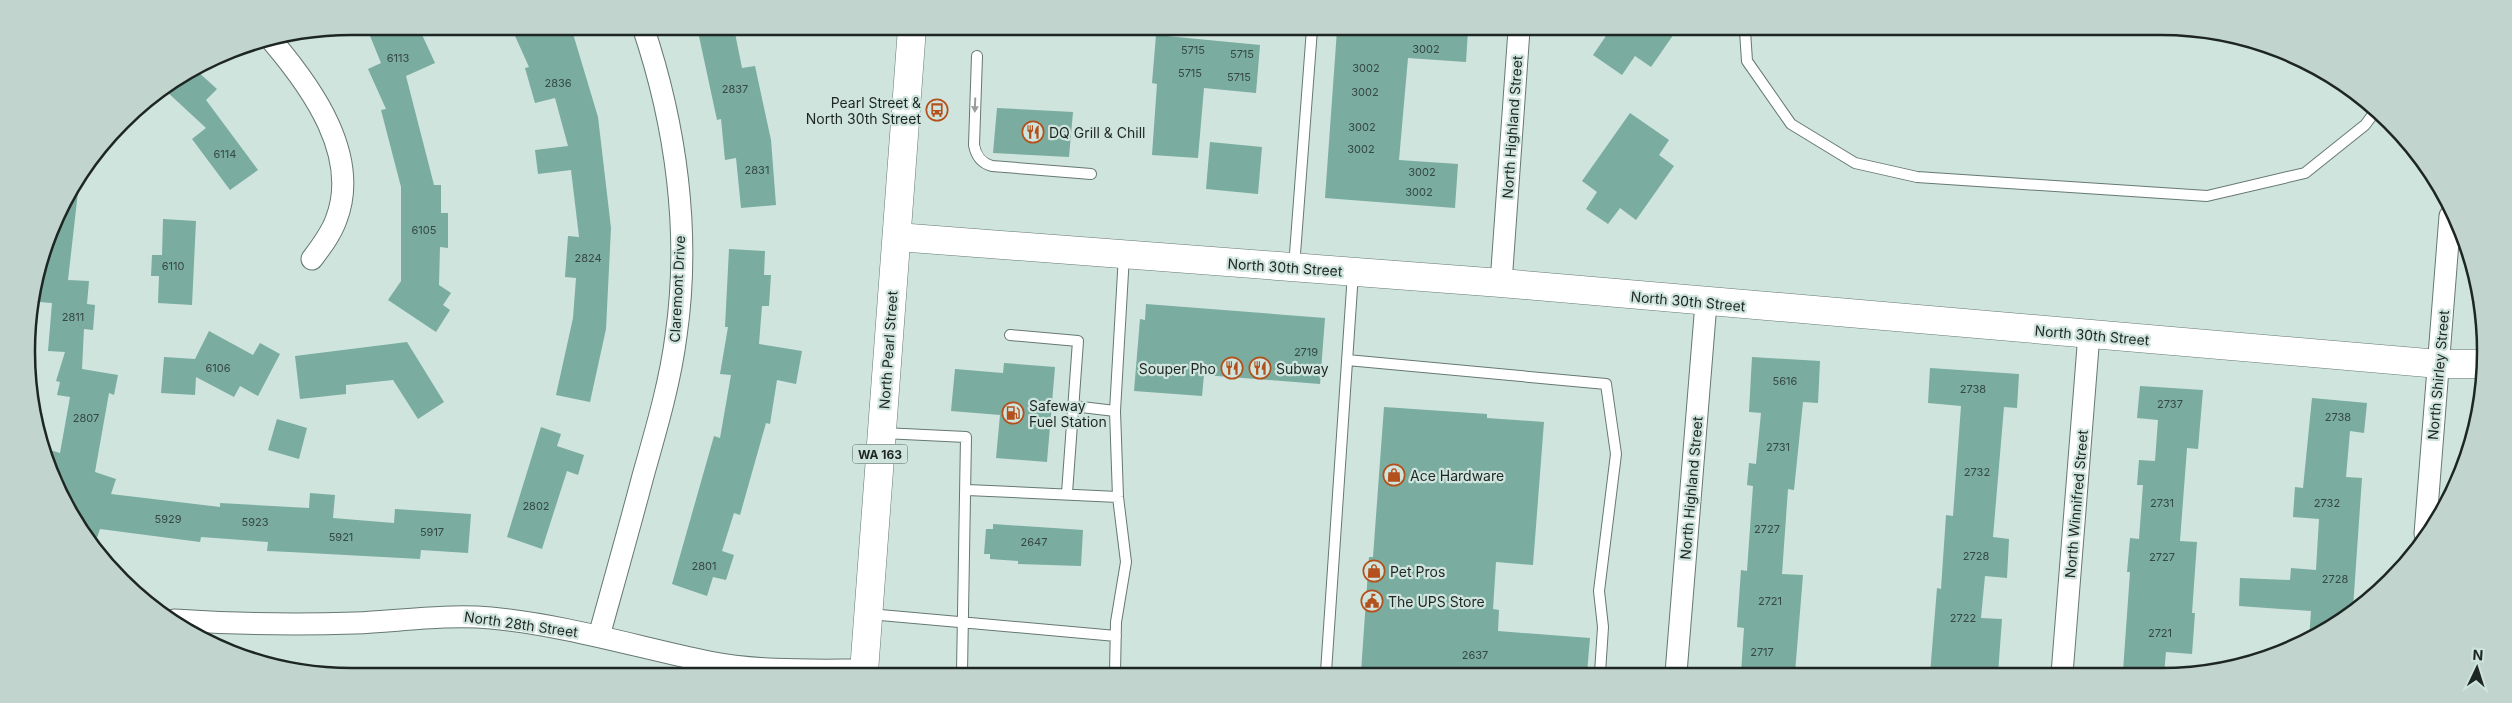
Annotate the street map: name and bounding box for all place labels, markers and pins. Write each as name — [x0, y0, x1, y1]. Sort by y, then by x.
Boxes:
place label: Pearl Street & North 30th Street — [806, 94, 921, 127]
bus stop icon: Pearl Street & North 30th Street — [925, 98, 949, 122]
restaurant icon: DQ Grill & Chill — [1021, 120, 1045, 144]
place label: DQ Grill & Chill — [1049, 124, 1145, 141]
restaurant icon: Souper Pho — [1220, 356, 1244, 380]
restaurant icon: Subway — [1248, 356, 1272, 380]
place label: Souper Pho — [1139, 360, 1216, 377]
place label: Subway — [1276, 360, 1329, 377]
place label: Safeway Fuel Station — [1029, 397, 1107, 430]
fuel station icon: Safeway Fuel Station — [1001, 401, 1025, 425]
shop icon: Ace Hardware — [1382, 463, 1406, 487]
place label: Ace Hardware — [1410, 467, 1504, 484]
shop icon: Pet Pros — [1362, 559, 1386, 583]
place label: Pet Pros — [1390, 563, 1445, 580]
public building icon: The UPS Store — [1360, 589, 1384, 613]
place label: The UPS Store — [1388, 593, 1485, 610]

